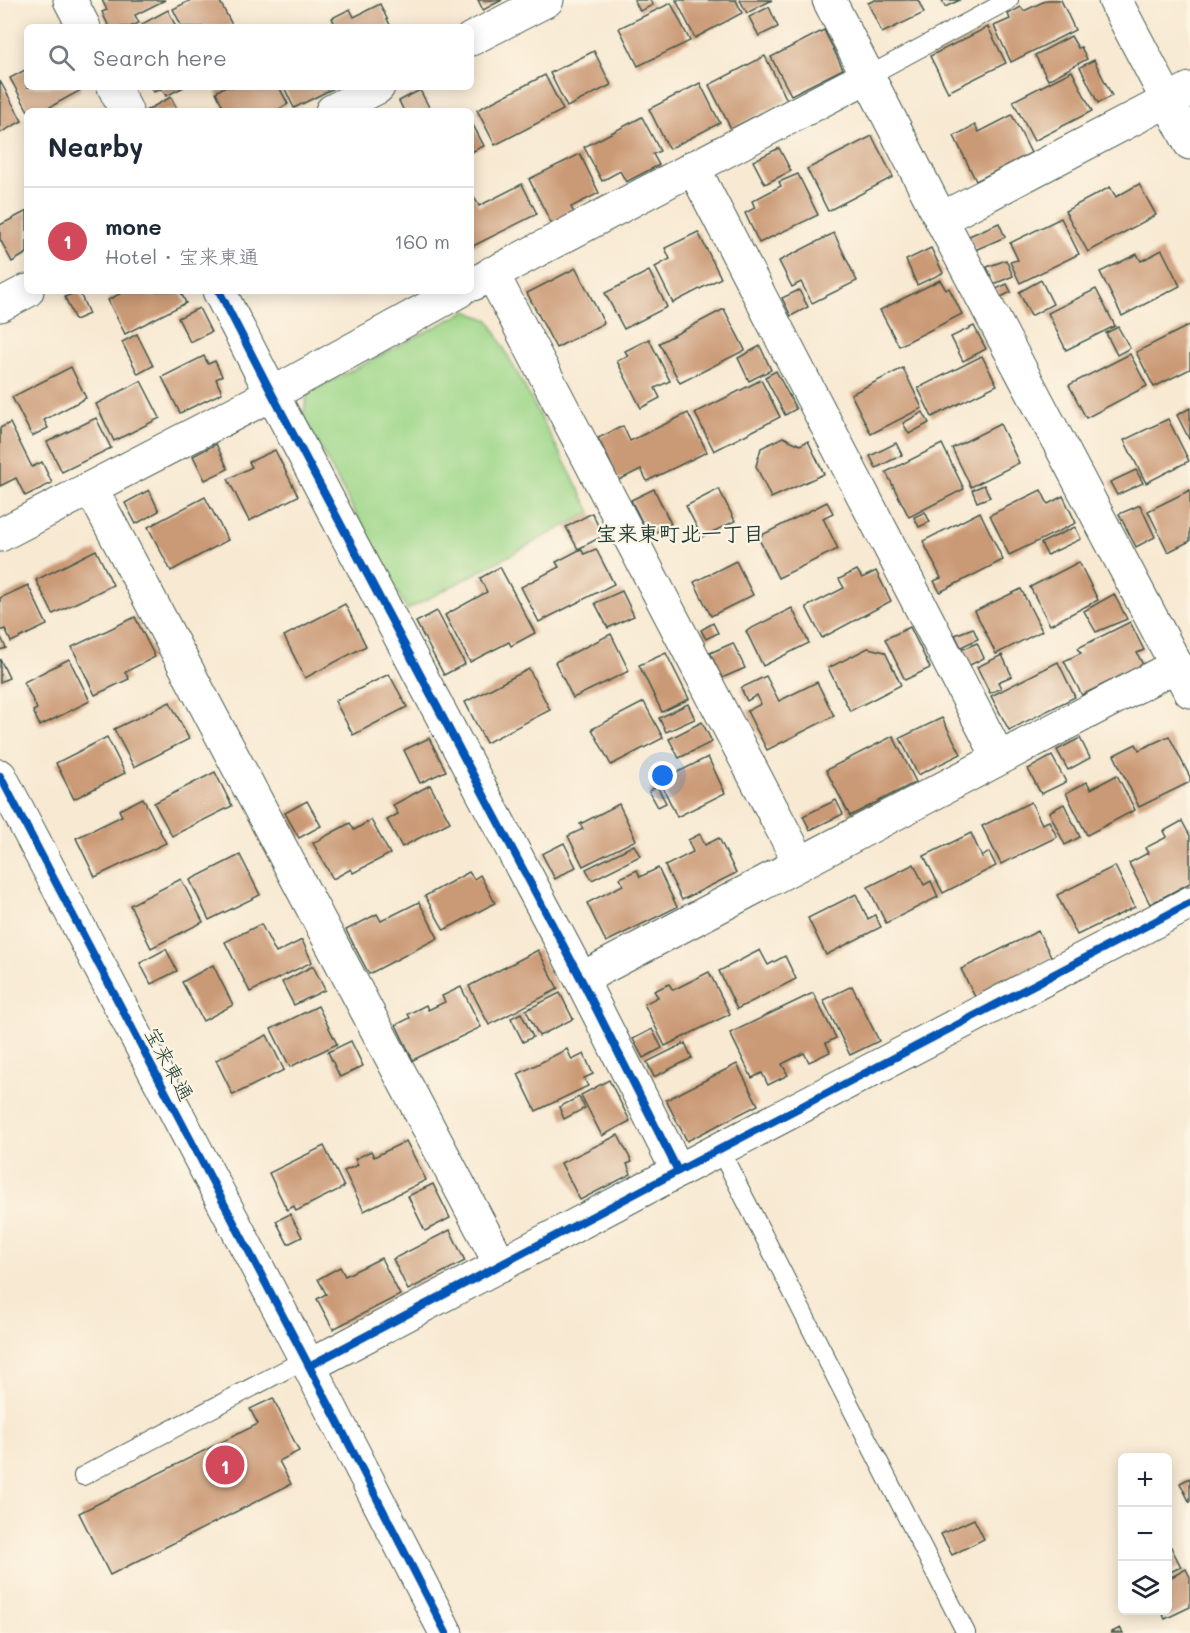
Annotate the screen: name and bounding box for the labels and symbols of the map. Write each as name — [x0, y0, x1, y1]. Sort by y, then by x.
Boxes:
district label: 宝来東町北一丁目 — [596, 519, 764, 546]
your location — [648, 761, 677, 790]
street label: 宝来東通 — [140, 1022, 200, 1105]
pin: 1 — [206, 1442, 244, 1488]

